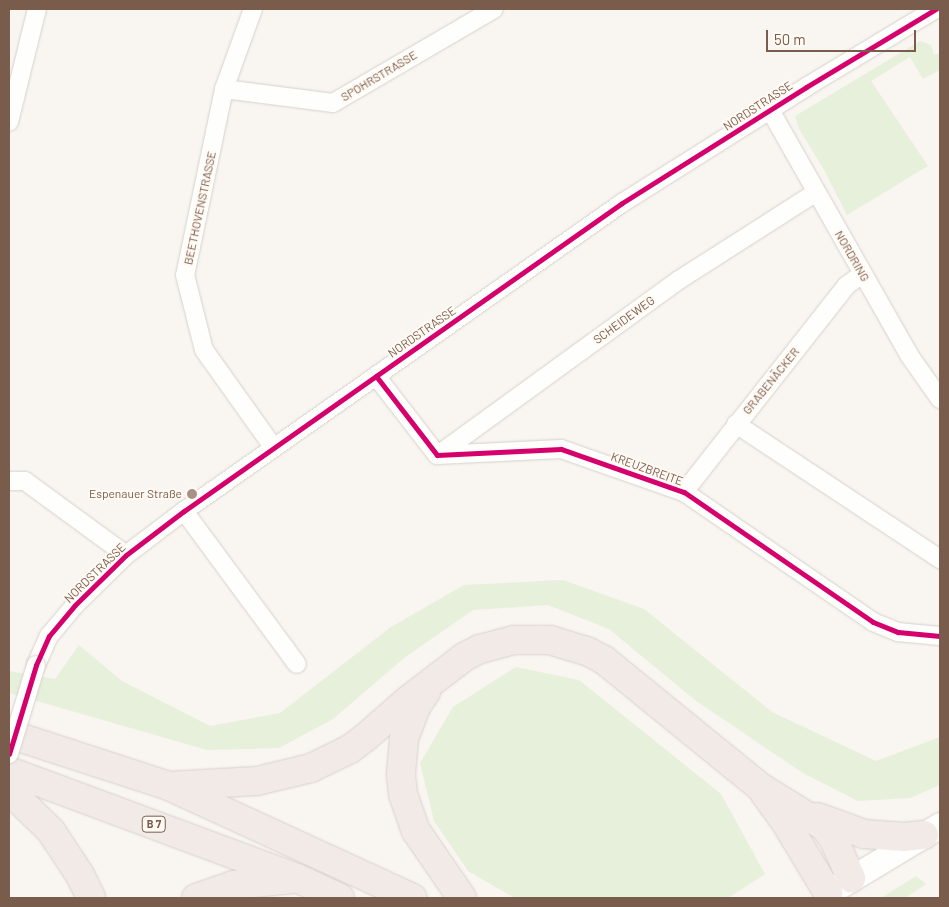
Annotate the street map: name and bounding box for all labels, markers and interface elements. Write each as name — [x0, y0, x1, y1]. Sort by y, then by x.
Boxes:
scale bar — [769, 20, 919, 52]
text: 50 m — [774, 30, 806, 48]
street label: SPOHRSTRASSE — [338, 48, 420, 104]
street label: NORDSTRASSE — [721, 78, 795, 134]
street label: BEETHOVENSTRASSE — [181, 150, 219, 266]
street label: NORDRING — [832, 228, 872, 284]
street label: SCHEIDEWEG — [591, 293, 657, 347]
street label: NORDSTRASSE — [385, 303, 459, 361]
street label: GRABENÄCKER — [740, 345, 802, 417]
street label: KREUZBREITE — [609, 449, 685, 489]
place label: Espenauer Straße — [89, 487, 182, 501]
marker: Espenauer Straße — [186, 488, 198, 500]
street label: NORDSTRASSE — [61, 540, 129, 606]
road number: B 7 — [142, 816, 166, 832]

